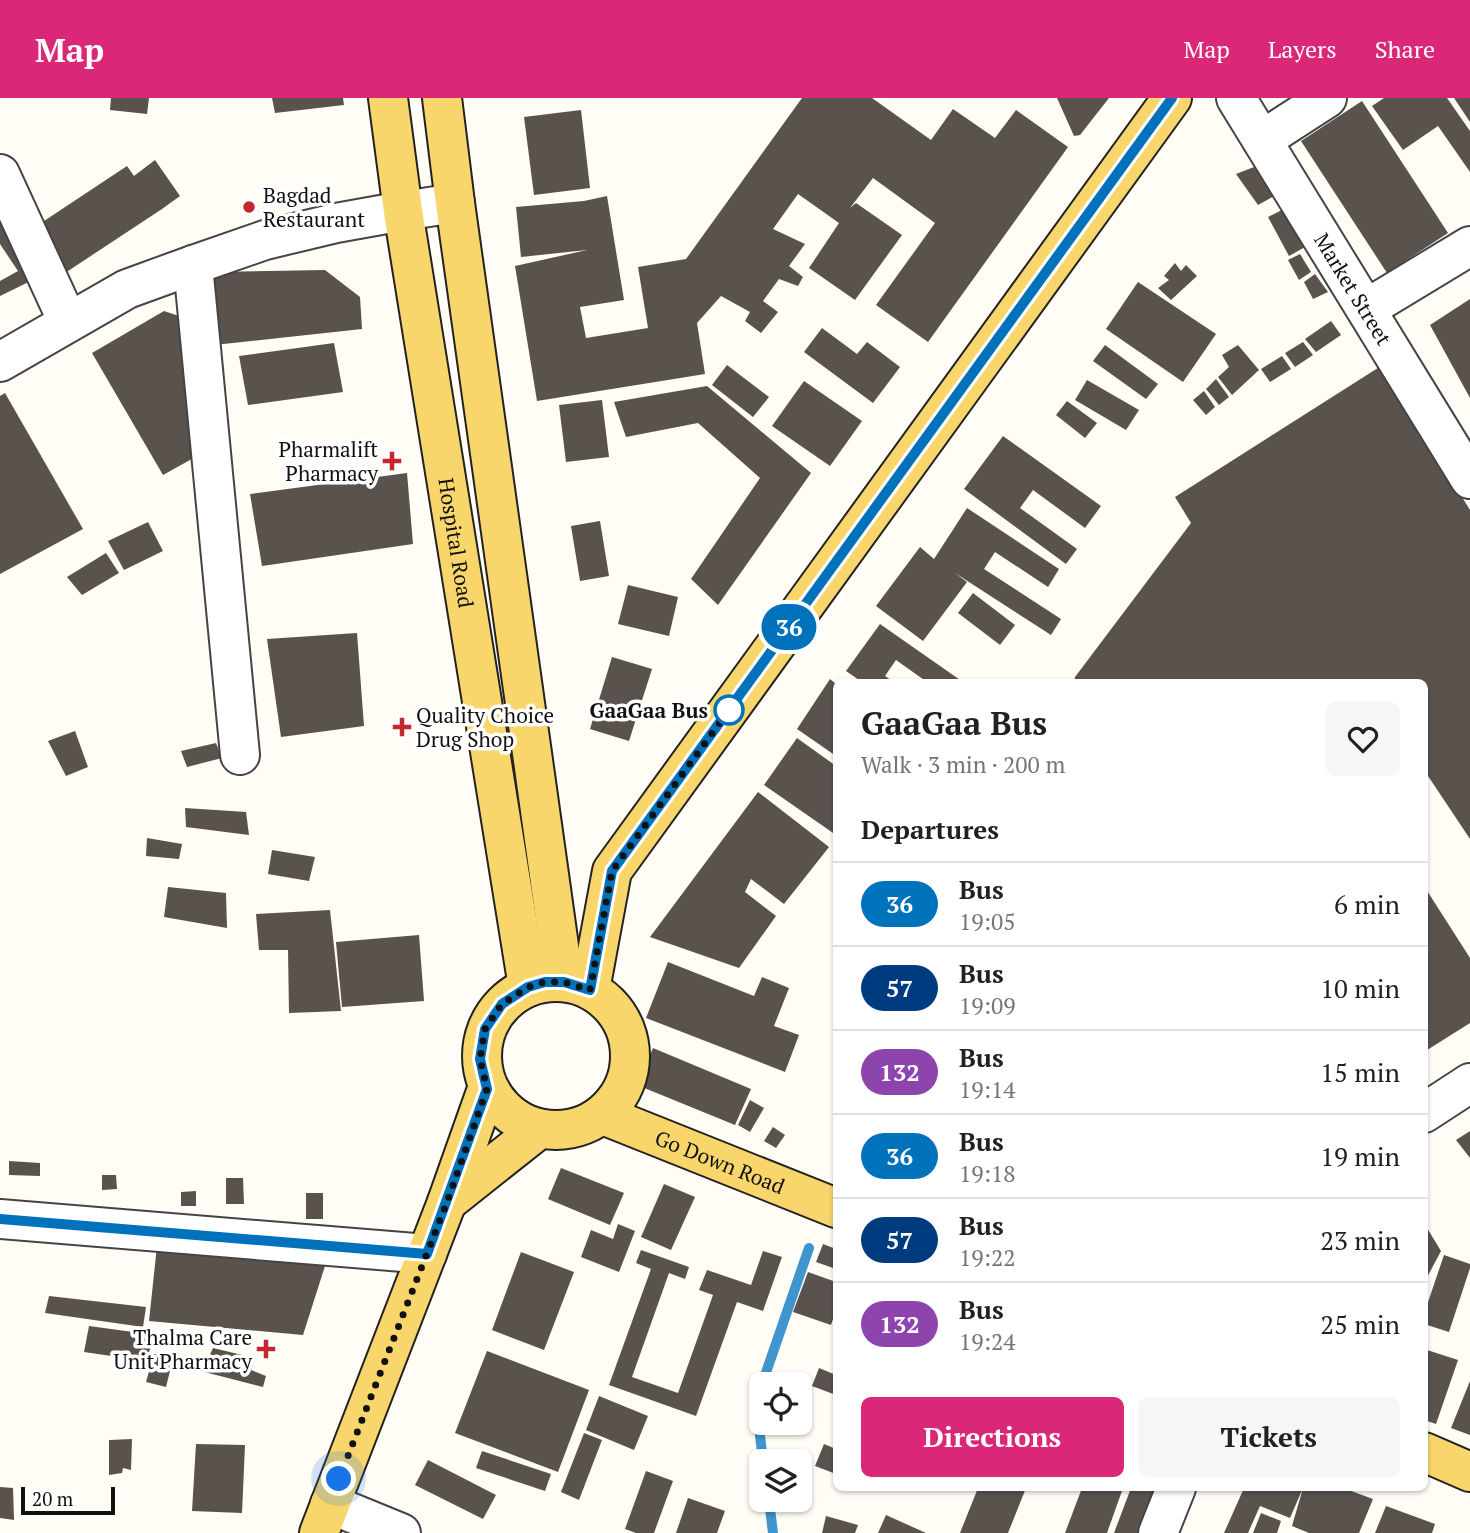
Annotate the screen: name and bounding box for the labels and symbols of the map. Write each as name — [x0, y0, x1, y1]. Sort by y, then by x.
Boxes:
place label: Bagdad Restaurant — [263, 181, 365, 233]
marker: Bagdad Restaurant — [241, 199, 257, 215]
street label: Market Street — [1308, 227, 1399, 351]
place label: Pharmalift Pharmacy — [278, 435, 378, 487]
marker: Pharmalift Pharmacy — [384, 453, 400, 469]
street label: Hospital Road — [432, 476, 481, 610]
line badge: 36 — [758, 604, 820, 650]
marker: GaaGaa Bus — [714, 695, 744, 725]
place label: GaaGaa Bus — [590, 696, 708, 724]
place label: Quality Choice Drug Shop — [416, 701, 554, 753]
marker: Quality Choice Drug Shop — [394, 719, 410, 735]
street label: Go Down Road — [651, 1123, 789, 1200]
place label: Thalma Care Unit Pharmacy — [114, 1323, 252, 1375]
marker: Thalma Care Unit Pharmacy — [258, 1341, 274, 1357]
your location — [321, 1461, 356, 1496]
scale bar — [21, 1484, 116, 1516]

